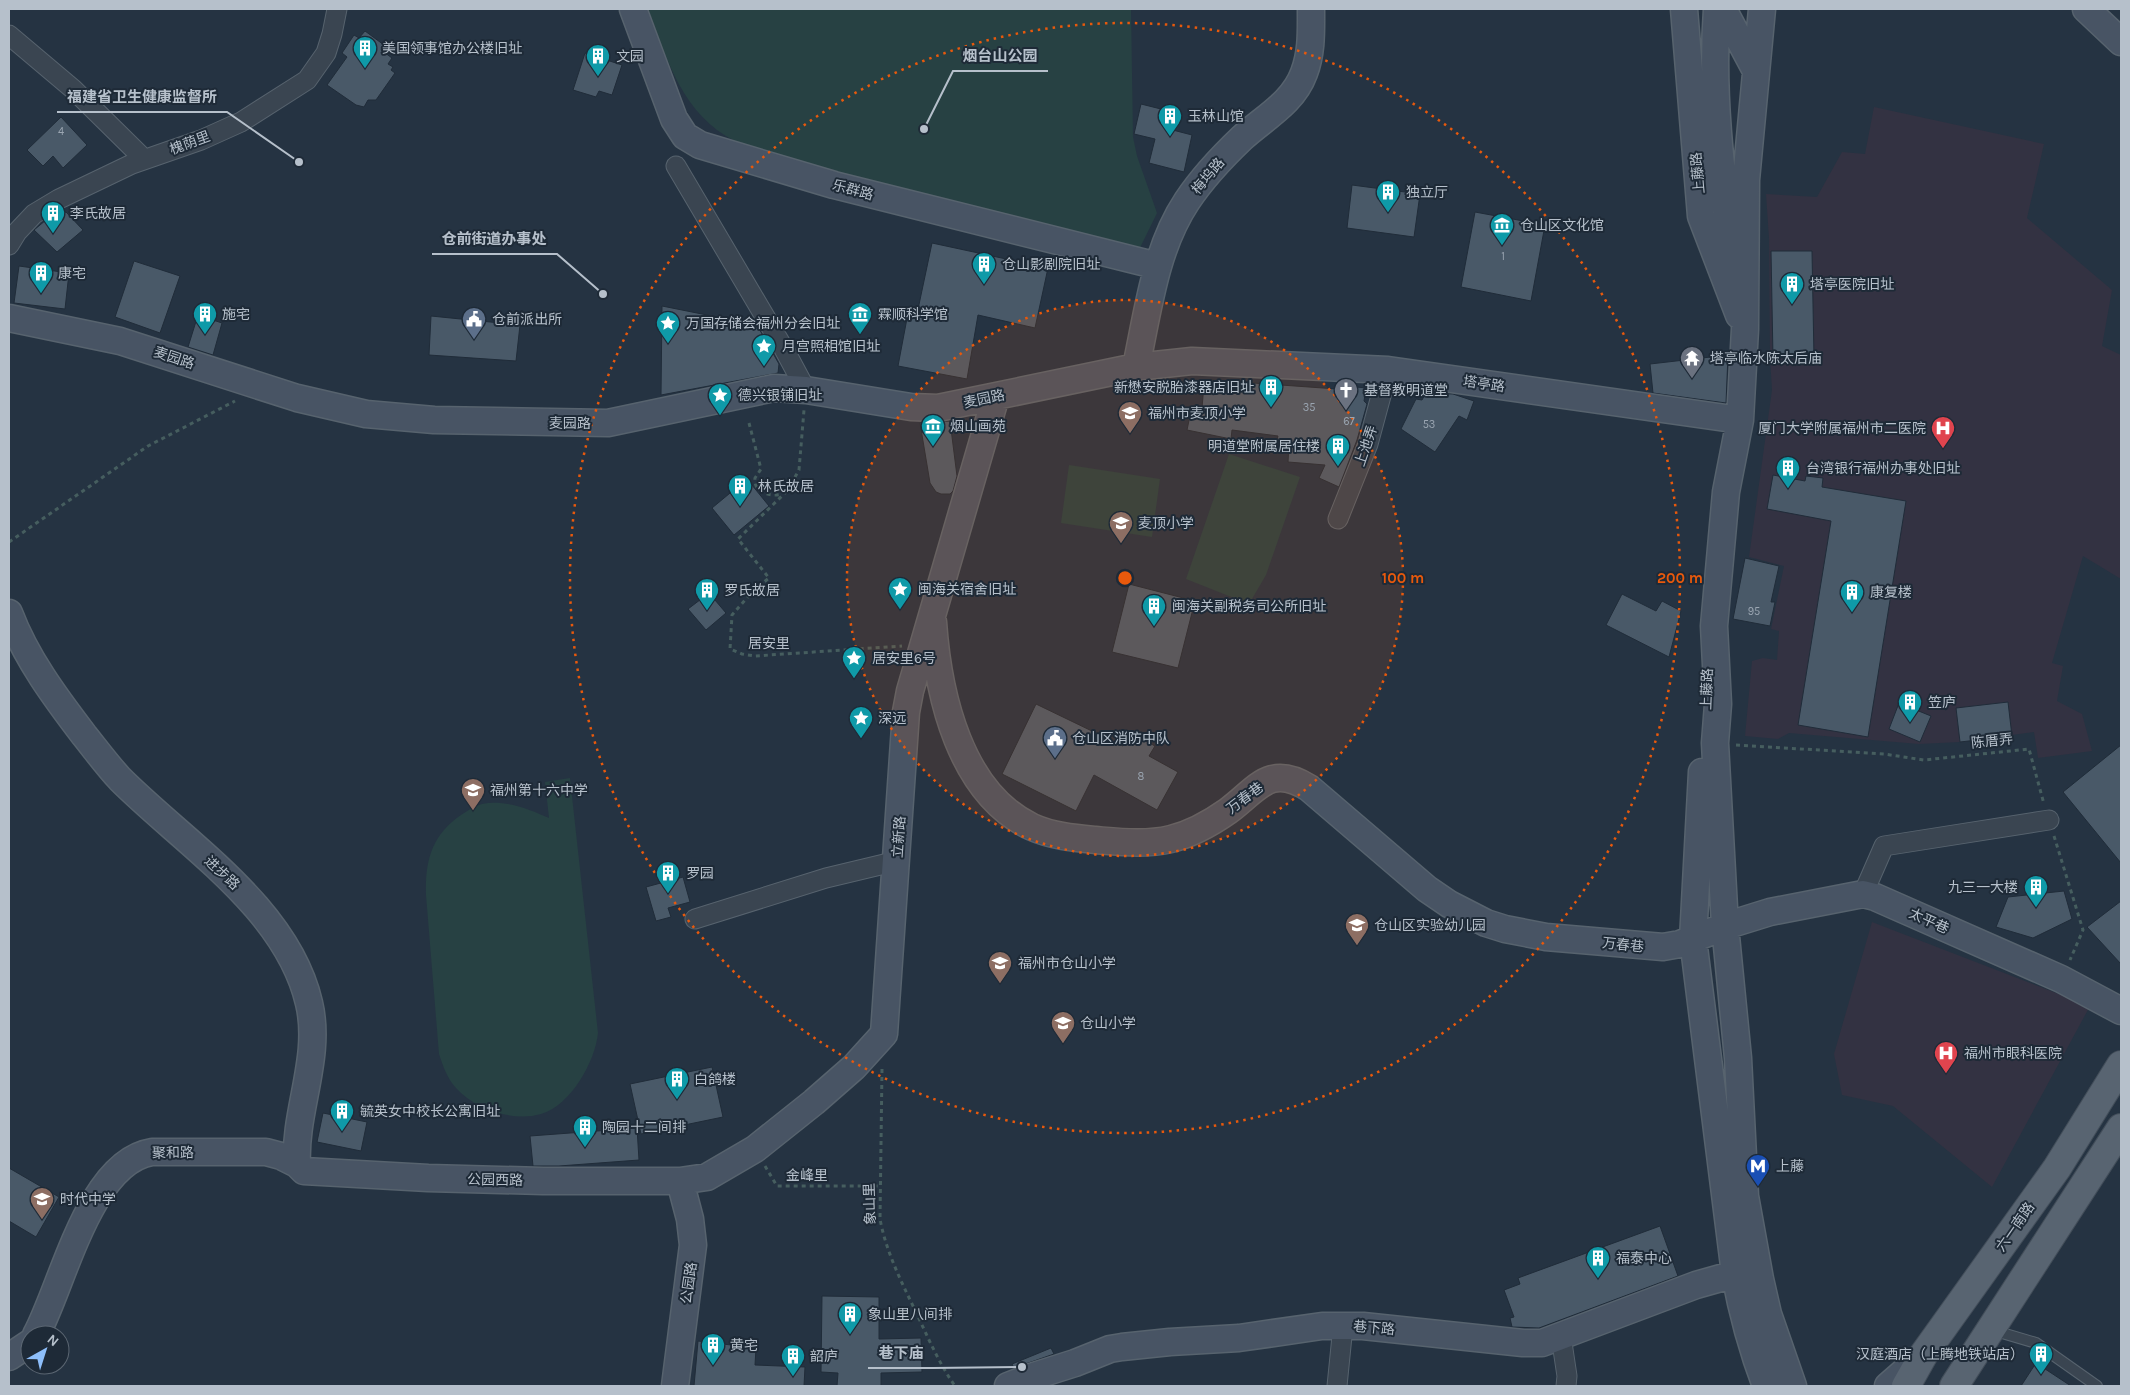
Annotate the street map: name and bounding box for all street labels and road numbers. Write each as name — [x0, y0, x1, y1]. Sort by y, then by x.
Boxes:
street label: 槐荫里 — [167, 128, 213, 158]
street label: 上藤路 — [1688, 151, 1708, 195]
street label: 梅坞路 — [1188, 154, 1228, 198]
street label: 乐群路 — [831, 176, 875, 204]
street label: 麦园路 — [151, 343, 197, 373]
street label: 塔亭路 — [1462, 373, 1506, 395]
street label: 麦园路 — [962, 386, 1006, 412]
street label: 麦园路 — [549, 415, 591, 432]
street label: 上池弄 — [1351, 423, 1381, 469]
street label: 居安里 — [748, 635, 790, 652]
street label: 上藤路 — [1698, 668, 1716, 710]
street label: 陈厝弄 — [1970, 730, 2014, 752]
street label: 万春巷 — [1223, 779, 1267, 817]
street label: 立新路 — [889, 815, 909, 859]
street label: 进步路 — [201, 852, 243, 894]
street label: 太平巷 — [1906, 905, 1952, 937]
street label: 万春巷 — [1601, 934, 1645, 956]
street label: 聚和路 — [152, 1144, 194, 1162]
street label: 金峰里 — [786, 1167, 828, 1184]
street label: 公园西路 — [467, 1171, 523, 1189]
street label: 象山里 — [861, 1183, 879, 1225]
street label: 六一南路 — [1992, 1199, 2038, 1255]
street label: 公园路 — [678, 1261, 700, 1305]
street label: 巷下路 — [1352, 1318, 1396, 1338]

